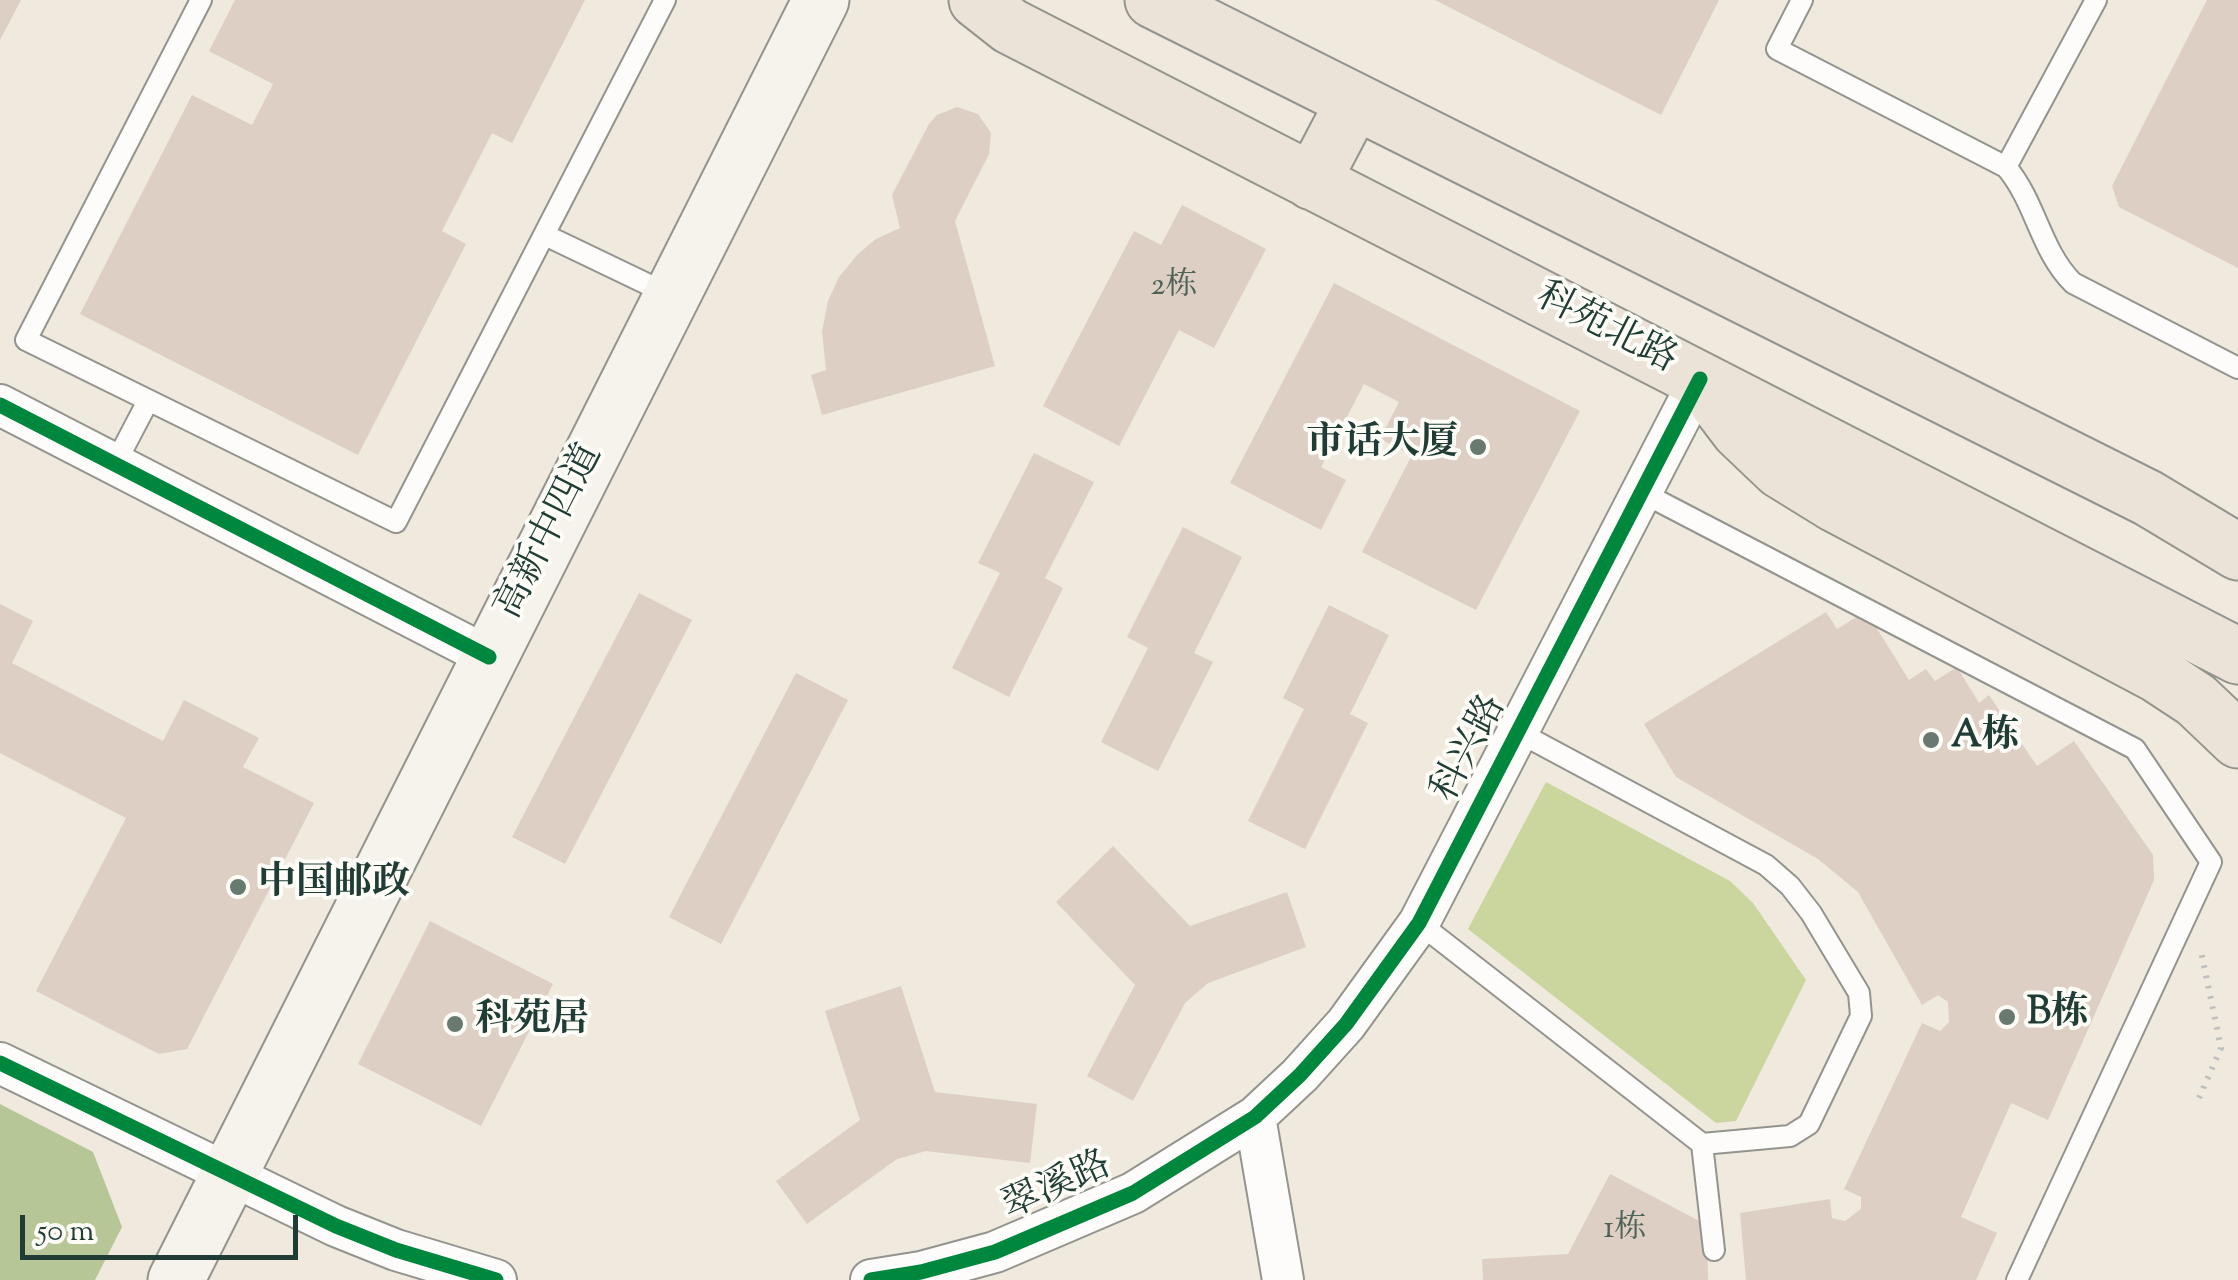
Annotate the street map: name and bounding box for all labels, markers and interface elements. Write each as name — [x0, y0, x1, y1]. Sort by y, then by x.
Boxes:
house number: 2栋 — [1151, 270, 1197, 308]
street label: 科苑北路 — [1527, 276, 1683, 386]
place label: 市话大厦 — [1306, 424, 1458, 470]
marker: 市话大厦 — [1467, 436, 1489, 458]
street label: 高新中四道 — [489, 438, 615, 628]
street label: 科兴路 — [1425, 689, 1519, 811]
place label: A栋 — [1951, 717, 2020, 763]
marker: A栋 — [1920, 729, 1942, 751]
place label: 中国邮政 — [258, 864, 410, 910]
marker: 中国邮政 — [227, 876, 249, 898]
place label: B栋 — [2027, 994, 2089, 1040]
place label: 科苑居 — [475, 1001, 589, 1047]
marker: B栋 — [1996, 1006, 2018, 1028]
marker: 科苑居 — [444, 1013, 466, 1035]
street label: 翠溪路 — [997, 1145, 1119, 1233]
scale bar — [25, 1195, 302, 1257]
text: 50 m — [37, 1211, 94, 1254]
house number: 1栋 — [1604, 1213, 1646, 1251]

